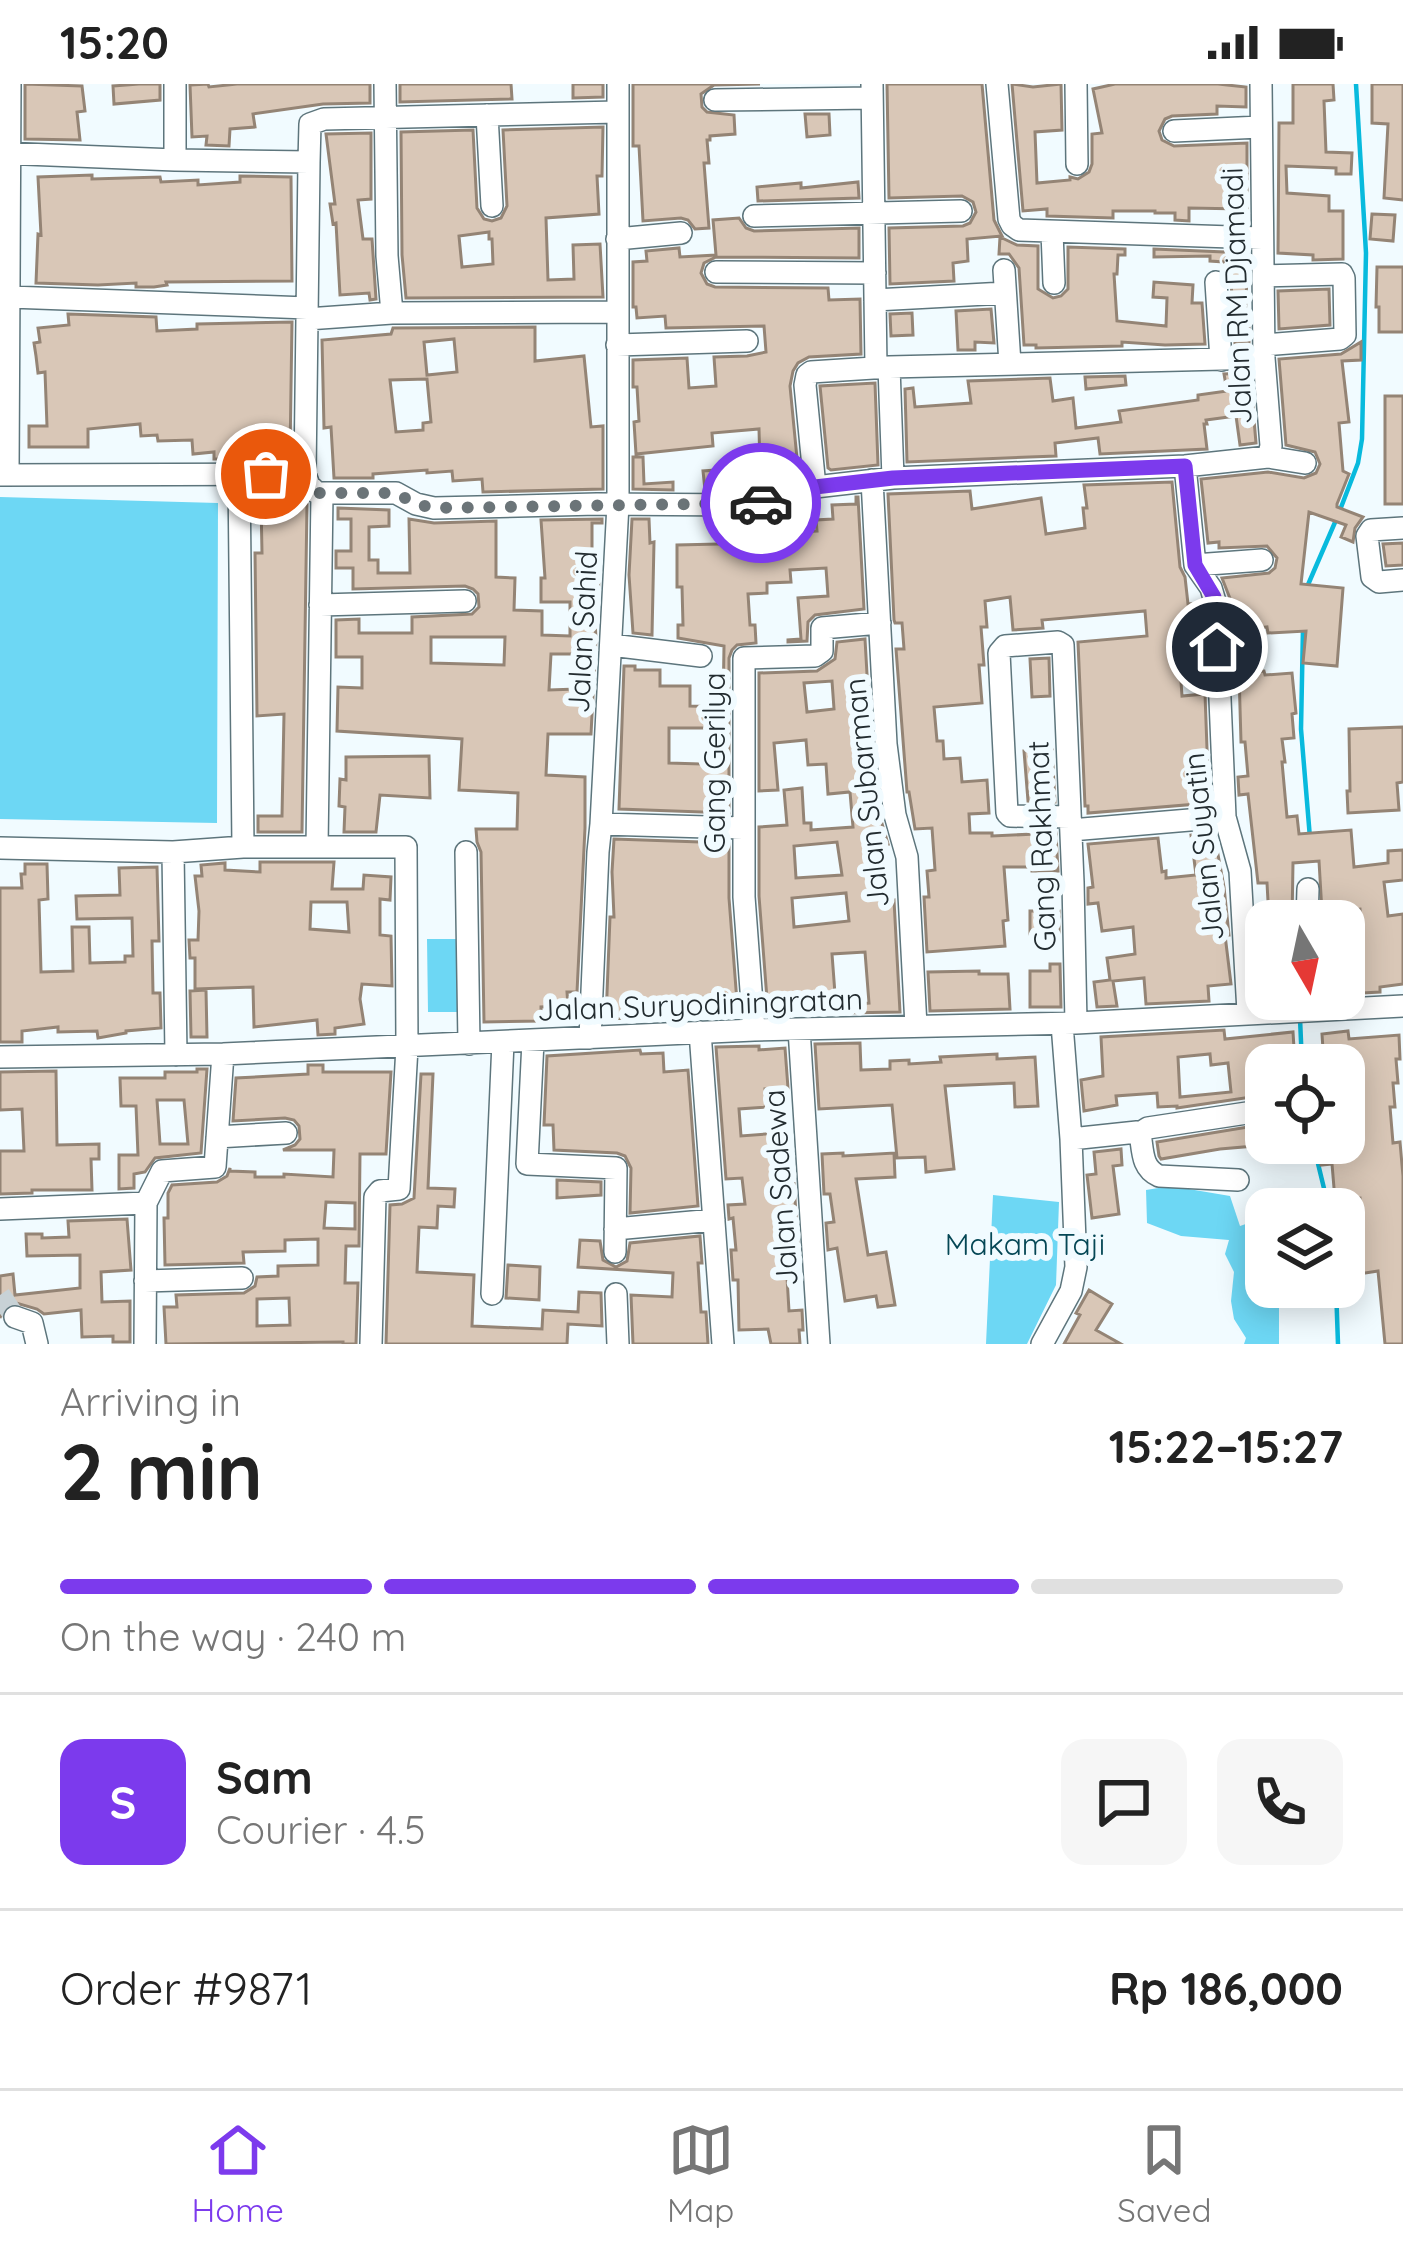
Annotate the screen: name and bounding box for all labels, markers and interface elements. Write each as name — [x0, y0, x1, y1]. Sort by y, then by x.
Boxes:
text: 15:20 — [60, 14, 169, 70]
street label: Jalan RM Djamadi — [1213, 167, 1259, 425]
pin — [215, 423, 317, 525]
icon: bag — [233, 441, 299, 507]
courier — [701, 443, 821, 563]
icon: car — [728, 470, 794, 536]
street label: Jalan Sahid — [559, 550, 605, 714]
pin — [1166, 596, 1268, 698]
icon: home — [1184, 614, 1250, 680]
street label: Gang Gerilya — [695, 672, 733, 854]
street label: Jalan Subarman — [835, 676, 897, 910]
street label: Gang Rakhmat — [1018, 740, 1064, 952]
street label: Jalan Suyatin — [1174, 751, 1232, 943]
north arrow — [1245, 900, 1365, 1020]
map controls — [1245, 900, 1365, 1308]
street label: Jalan Suryodiningratan — [536, 979, 864, 1029]
button: locate — [1245, 1044, 1365, 1164]
street label: Jalan Sadewa — [754, 1088, 806, 1288]
button: layers — [1245, 1188, 1365, 1308]
park label: Makam Taji — [945, 1225, 1105, 1263]
text: Arriving in — [60, 1377, 241, 1426]
text: 15:22–15:27 — [1109, 1418, 1343, 1474]
text: 2 min — [60, 1422, 263, 1520]
text: On the way · 240 m — [60, 1612, 406, 1661]
button: chat — [1061, 1739, 1187, 1865]
button: phone — [1217, 1739, 1343, 1865]
text: Sam — [216, 1749, 313, 1805]
text: S — [110, 1774, 136, 1830]
text: Courier · 4.5 — [216, 1805, 425, 1854]
text: Order #9871 — [60, 1960, 312, 2016]
text: Rp 186,000 — [1109, 1960, 1343, 2016]
tab: Home — [192, 2117, 284, 2230]
tab: Map — [667, 2117, 734, 2230]
tab: Saved — [1117, 2117, 1211, 2230]

